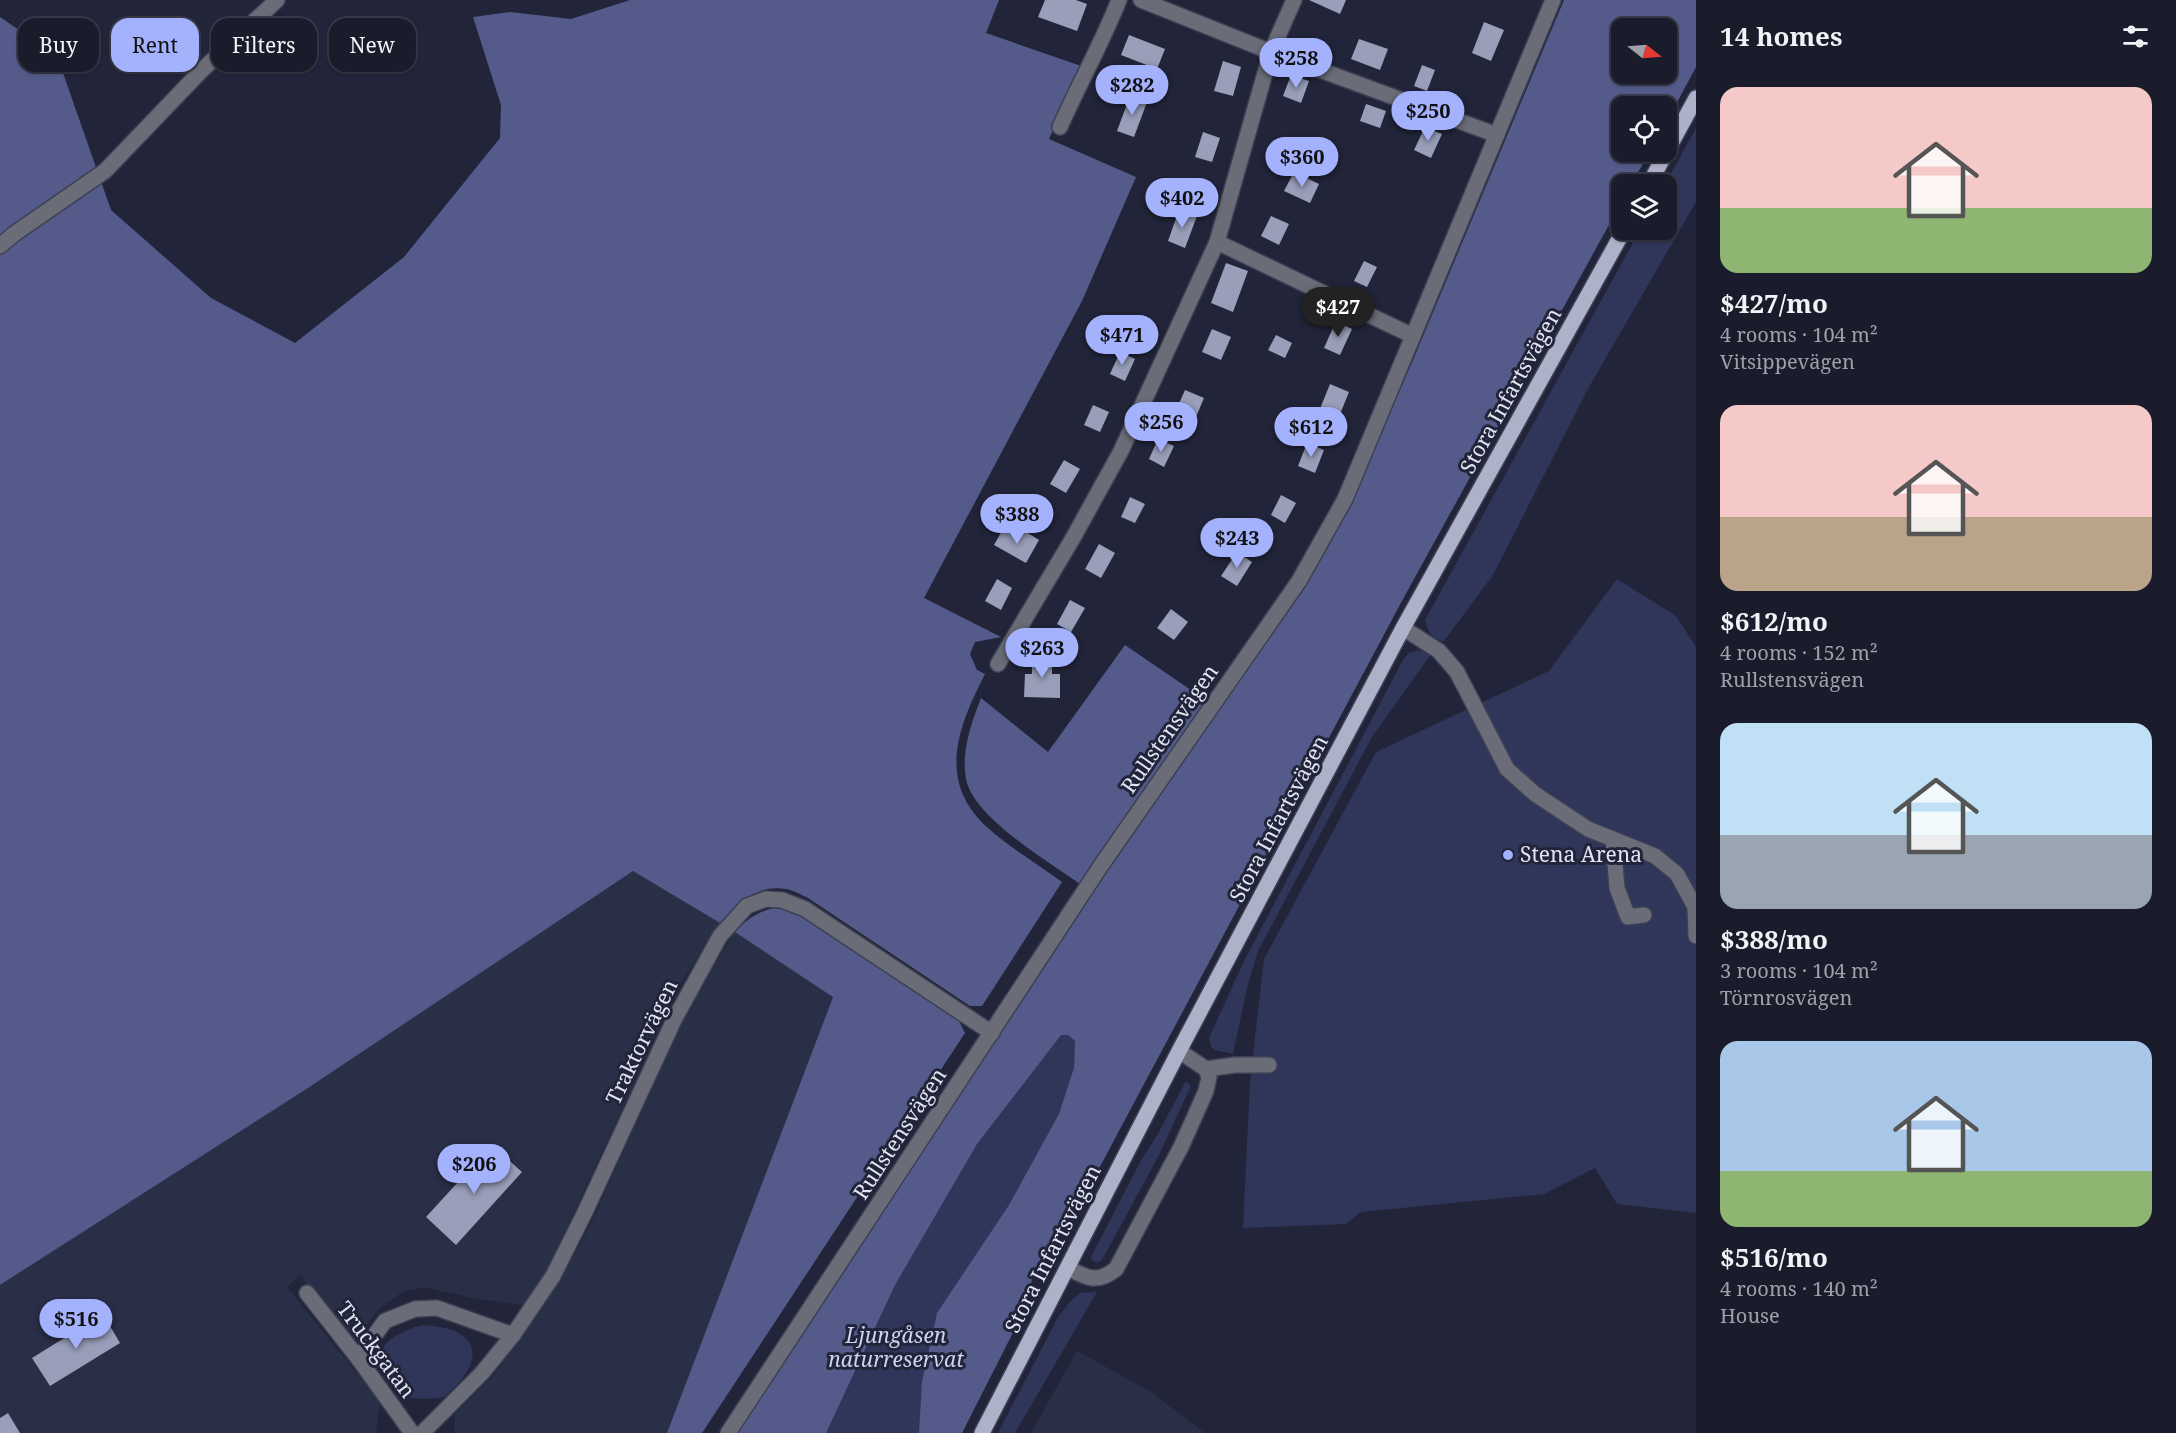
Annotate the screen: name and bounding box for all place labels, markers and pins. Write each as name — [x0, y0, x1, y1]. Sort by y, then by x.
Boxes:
pin: $258 — [1260, 38, 1332, 89]
pin: $282 — [1096, 65, 1168, 116]
pin: $250 — [1392, 91, 1464, 142]
pin: $360 — [1266, 137, 1338, 188]
pin: $402 — [1146, 178, 1218, 229]
pin: $427 — [1302, 287, 1374, 338]
pin: $471 — [1086, 315, 1158, 366]
pin: $256 — [1125, 402, 1197, 453]
pin: $612 — [1275, 407, 1347, 458]
pin: $388 — [981, 494, 1053, 545]
pin: $243 — [1201, 518, 1273, 569]
pin: $263 — [1006, 628, 1078, 679]
place label: Stena Arena — [1520, 840, 1642, 868]
marker: Stena Arena — [1501, 848, 1515, 862]
pin: $206 — [438, 1144, 510, 1195]
pin: $516 — [40, 1299, 112, 1350]

